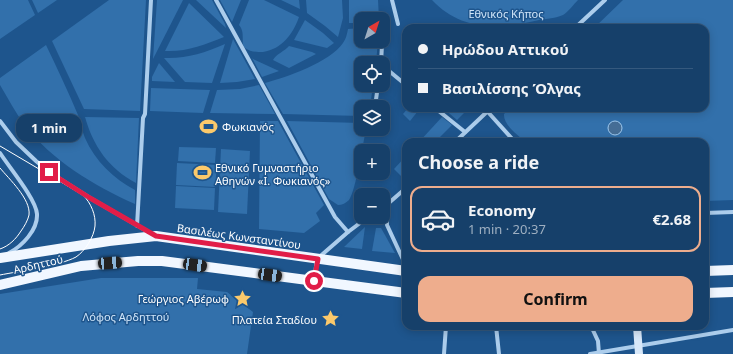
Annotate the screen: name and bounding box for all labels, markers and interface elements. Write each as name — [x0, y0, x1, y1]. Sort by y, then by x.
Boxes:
park label: Εθνικός Κήπος — [468, 6, 544, 21]
north arrow — [354, 12, 390, 48]
map controls — [354, 12, 390, 224]
text: Ηρώδου Αττικού — [442, 39, 569, 59]
button: locate — [354, 56, 390, 92]
text: Βασιλίσσης Όλγας — [442, 78, 581, 98]
button: layers — [354, 100, 390, 136]
callout: 1 min — [16, 114, 82, 142]
sports icon: Φωκιανός — [199, 116, 219, 136]
text: 1 min — [31, 119, 67, 137]
place label: Φωκιανός — [222, 119, 274, 134]
button: + — [354, 144, 390, 180]
text: Choose a ride — [418, 150, 539, 174]
place label: Εθνικό Γυμναστήριο Αθηνών «Ι. Φωκιανός» — [215, 160, 331, 188]
route end — [40, 163, 58, 181]
sports icon: Εθνικό Γυμναστήριο Αθηνών «Ι. Φωκιανός» — [192, 163, 212, 183]
button: − — [354, 188, 390, 224]
text: Economy — [468, 200, 536, 220]
icon: car — [420, 201, 456, 237]
text: €2.68 — [652, 209, 691, 229]
street label: Βασιλέως Κωνσταντίνου — [176, 220, 302, 252]
text: 1 min · 20:37 — [468, 220, 546, 238]
street label: Αρδηττού — [12, 251, 64, 277]
car — [98, 256, 122, 270]
car — [182, 257, 208, 273]
car — [257, 267, 283, 283]
route start — [305, 272, 323, 290]
button: Confirm — [418, 276, 693, 322]
place icon: Γεώργιος Αβέρωφ — [232, 288, 252, 308]
place label: Γεώργιος Αβέρωφ — [138, 291, 229, 306]
park label: Λόφος Αρδηττού — [83, 309, 169, 324]
place icon: Πλατεία Σταδίου — [320, 309, 340, 329]
place label: Πλατεία Σταδίου — [232, 312, 317, 327]

